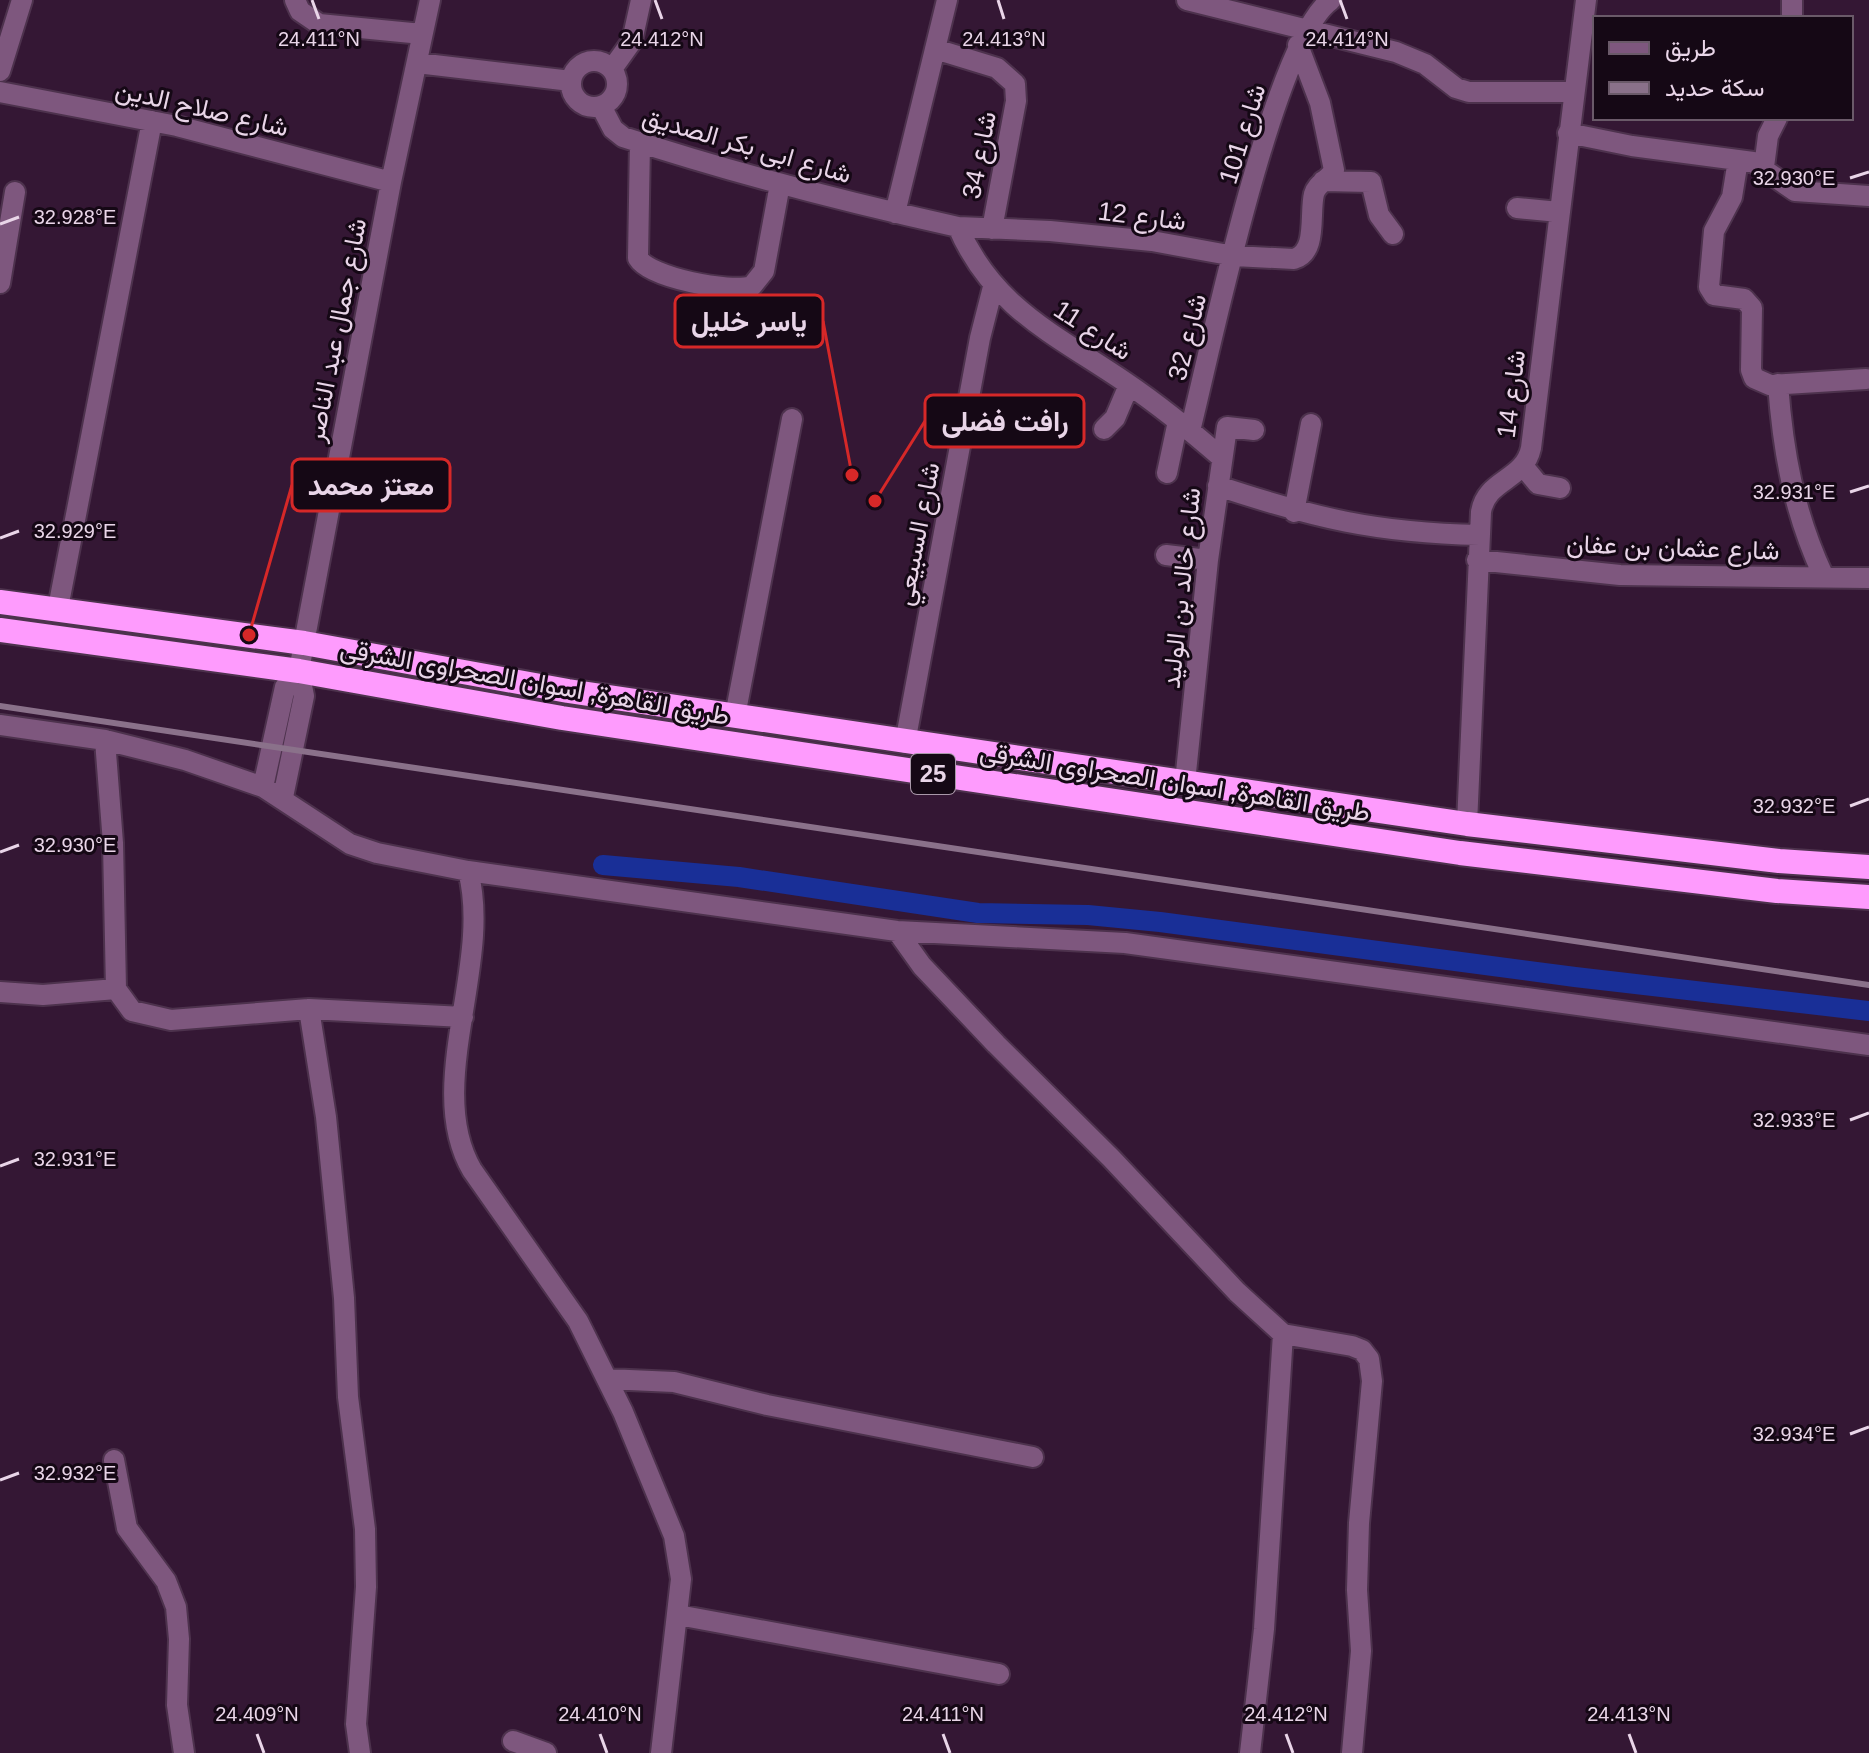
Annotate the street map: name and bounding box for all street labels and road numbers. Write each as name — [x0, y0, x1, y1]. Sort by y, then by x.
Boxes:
street label: شارع صلاح الدين — [112, 74, 291, 145]
street label: شارع 101 — [1213, 80, 1274, 188]
street label: شارع ابى بكر الصديق — [638, 101, 855, 192]
street label: شارع 34 — [956, 109, 1005, 202]
street label: شارع 12 — [1096, 196, 1188, 239]
street label: شارع جمال عبد الناصر — [299, 216, 375, 446]
street label: شارع 32 — [1162, 290, 1215, 384]
street label: شارع 11 — [1047, 294, 1137, 369]
street label: شارع 14 — [1491, 348, 1534, 440]
street label: شارع السبيعي — [888, 460, 951, 609]
street label: شارع خالد بن الوليد — [1156, 486, 1209, 690]
street label: شارع عثمان بن عفان — [1566, 528, 1780, 569]
street label: طريق القاهرة, اسوان الصحراوى الشرقى — [338, 633, 732, 732]
street label: طريق القاهرة, اسوان الصحراوى الشرقى — [978, 736, 1372, 829]
road number: 25 — [911, 754, 955, 794]

